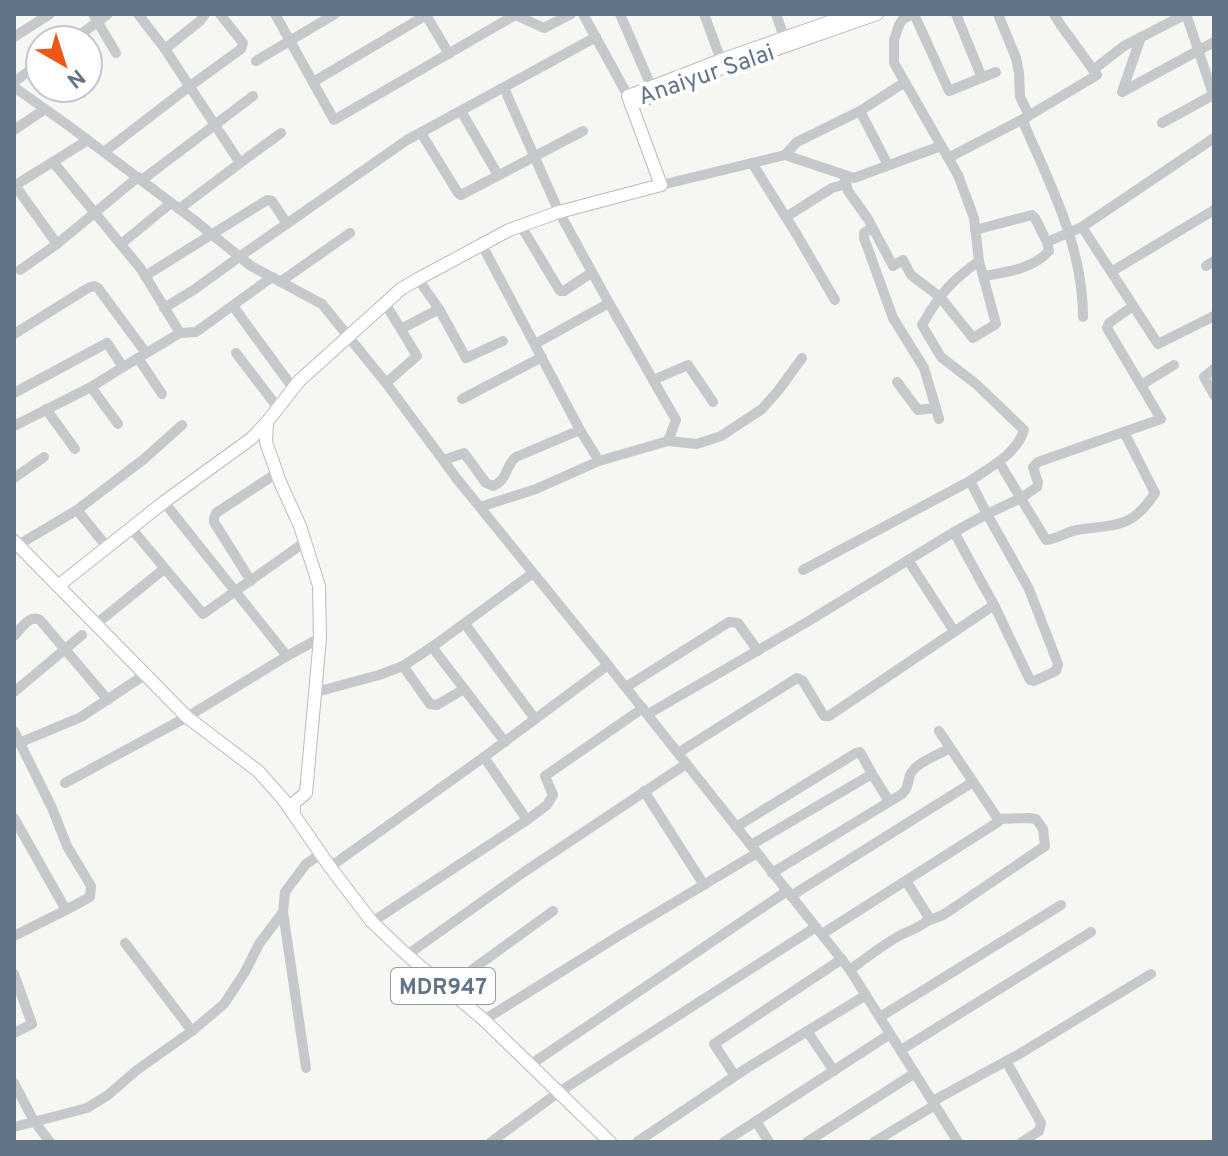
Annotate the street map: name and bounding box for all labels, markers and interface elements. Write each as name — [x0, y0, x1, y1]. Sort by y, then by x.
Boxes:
north arrow — [24, 24, 104, 104]
street label: Anaiyur Salai — [635, 39, 779, 113]
text: N — [60, 62, 90, 93]
road number: MDR947 — [391, 968, 495, 1004]

